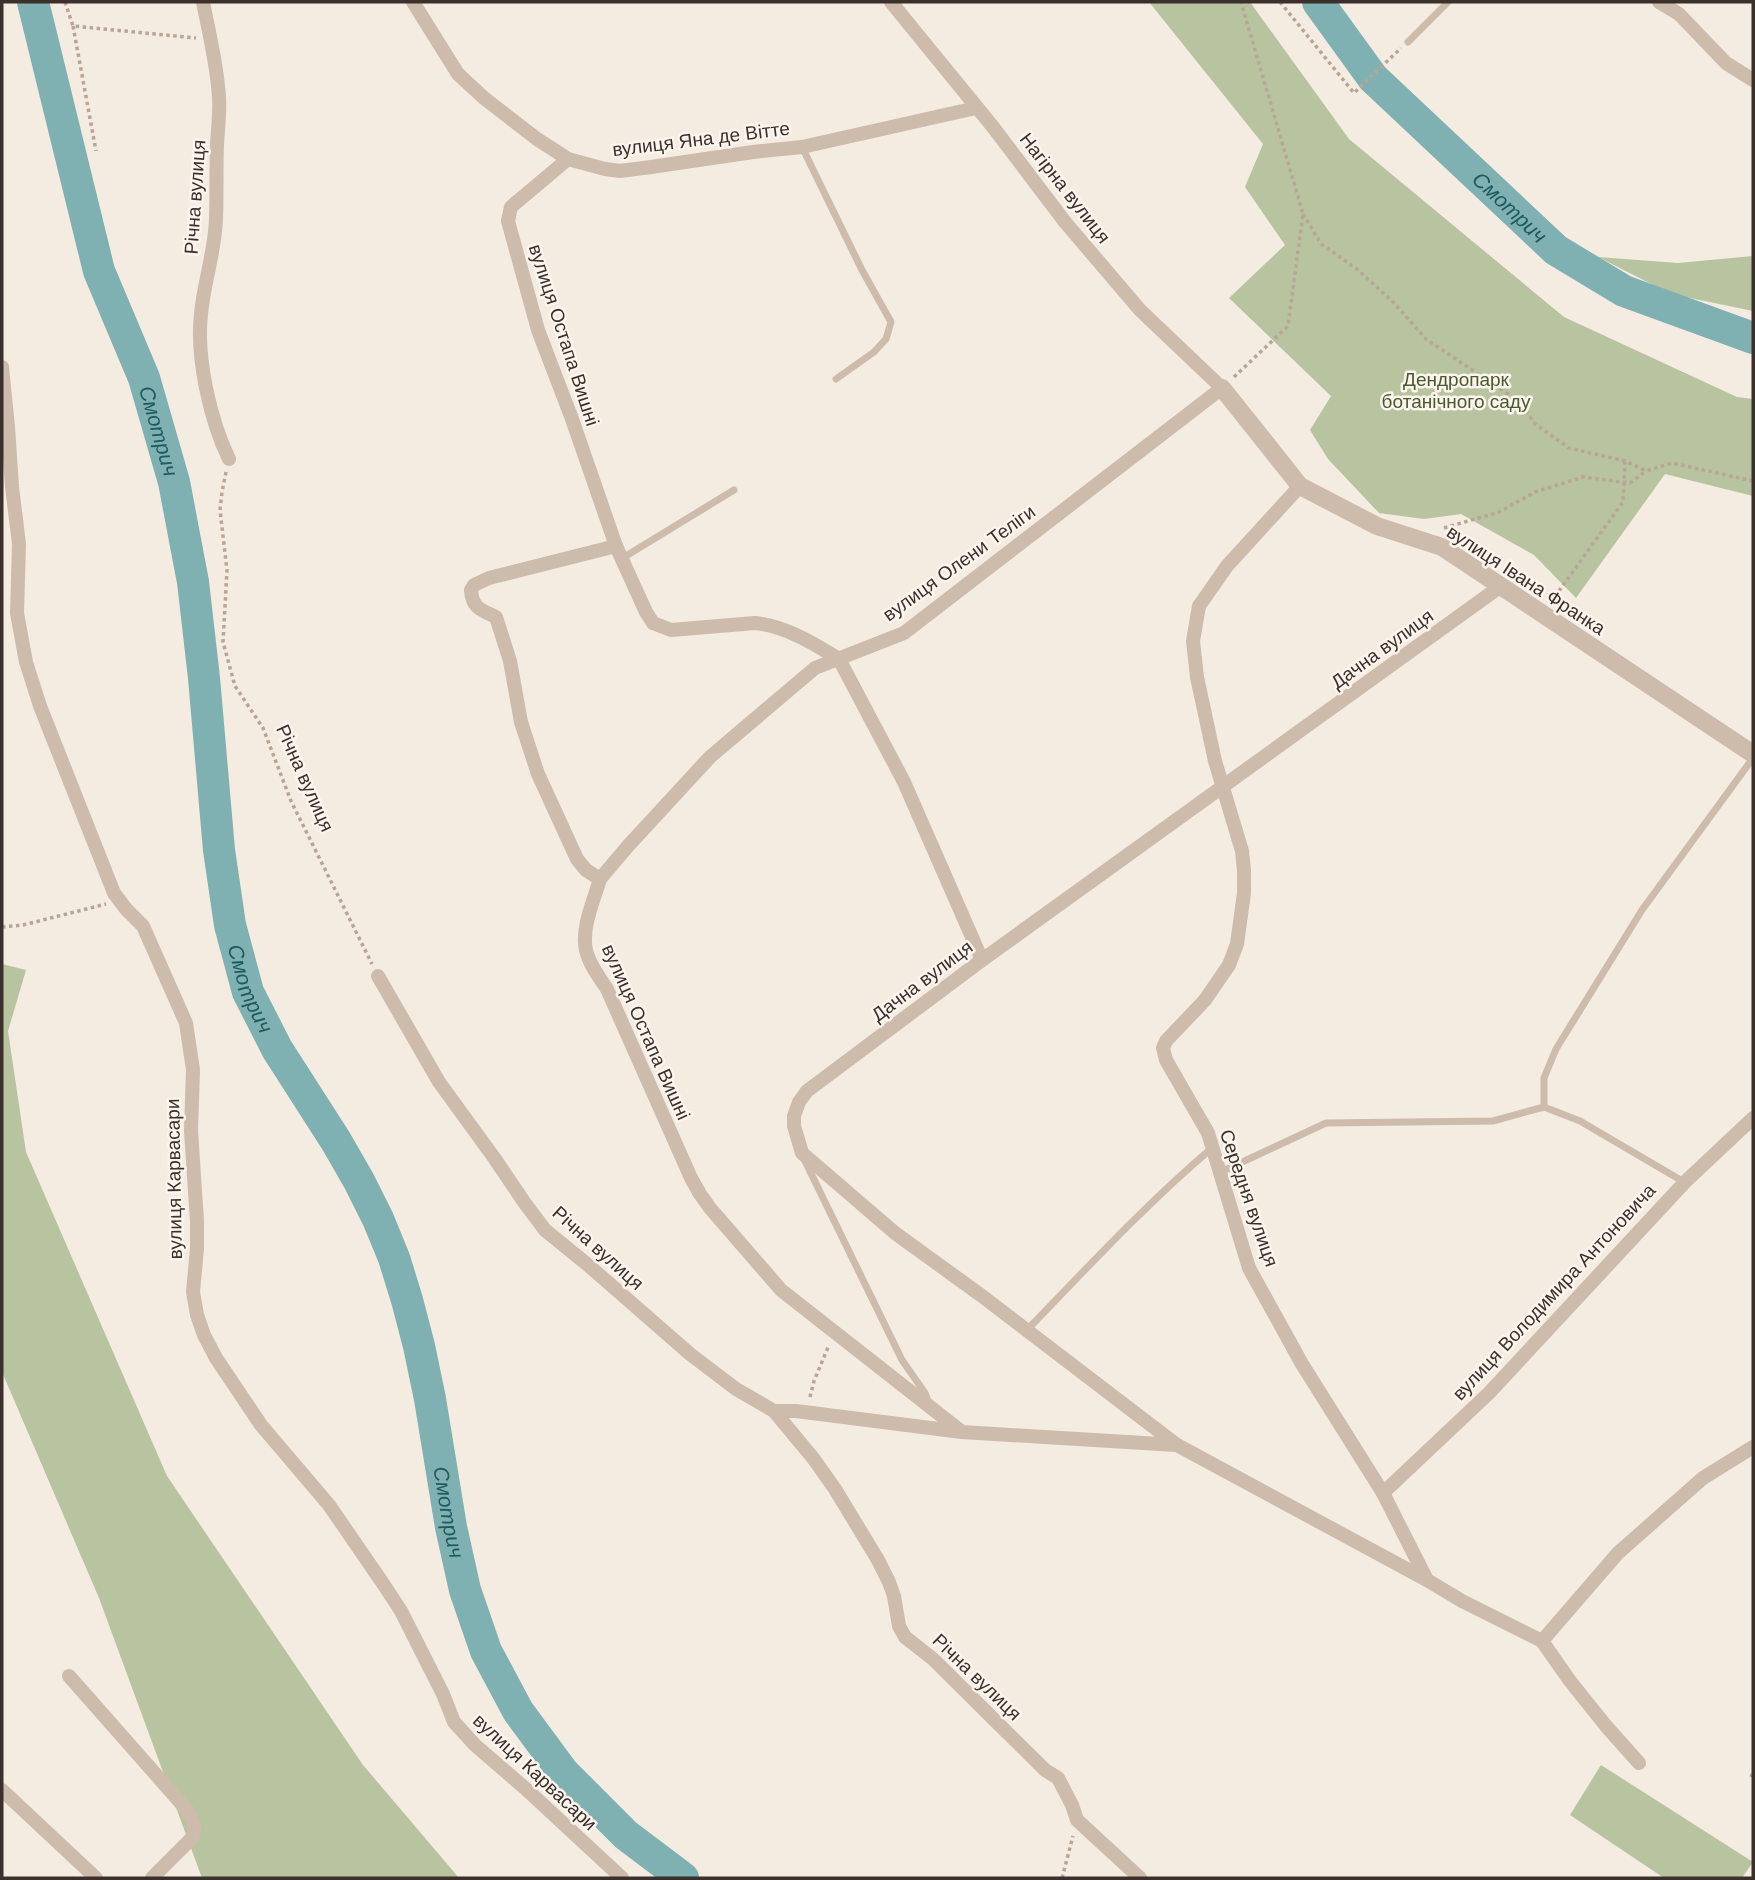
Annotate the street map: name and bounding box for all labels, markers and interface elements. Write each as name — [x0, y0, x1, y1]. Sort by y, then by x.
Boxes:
street label: вулиця Яна де Вітте — [611, 118, 791, 160]
street label: Нагірна вулиця — [1015, 129, 1115, 247]
street label: Річна вулиця — [181, 139, 209, 255]
water label: Смотрич — [1468, 167, 1552, 247]
street label: вулиця Остапа Вишні — [525, 242, 603, 428]
park label: Дендропарк ботанічного саду — [1382, 369, 1531, 412]
water label: Смотрич — [135, 383, 183, 479]
street label: вулиця Олени Теліги — [879, 501, 1039, 625]
street label: вулиця Івана Франка — [1443, 521, 1609, 639]
street label: Дачна вулиця — [1327, 605, 1437, 693]
street label: Річна вулиця — [272, 721, 338, 835]
street label: Дачна вулиця — [867, 936, 977, 1026]
street label: вулиця Остапа Вишні — [598, 941, 694, 1123]
water label: Смотрич — [224, 942, 278, 1036]
street label: вулиця Карвасари — [162, 1098, 186, 1260]
street label: Середня вулиця — [1216, 1127, 1282, 1269]
street label: вулиця Володимира Антоновича — [1448, 1179, 1660, 1404]
street label: Річна вулиця — [548, 1202, 648, 1294]
water label: Смотрич — [430, 1465, 469, 1560]
street label: Річна вулиця — [928, 1630, 1026, 1724]
street label: вулиця Карвасари — [469, 1709, 601, 1835]

